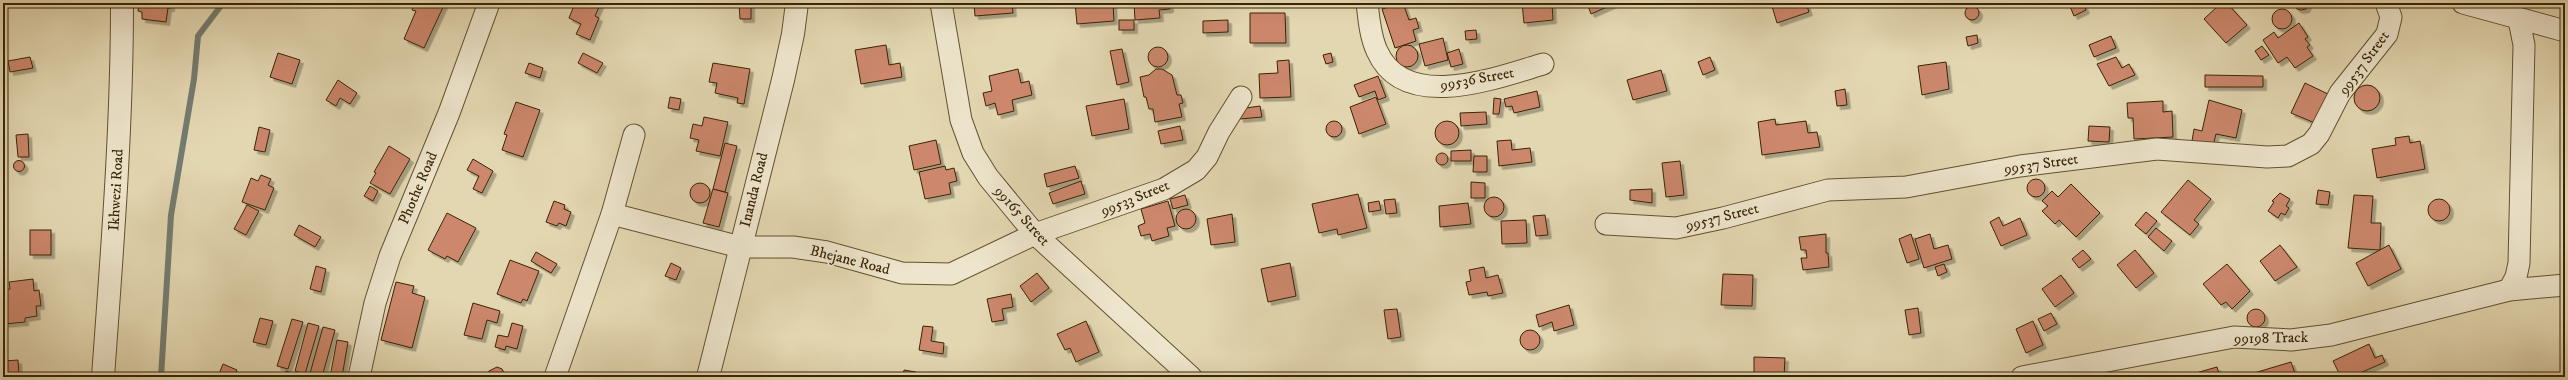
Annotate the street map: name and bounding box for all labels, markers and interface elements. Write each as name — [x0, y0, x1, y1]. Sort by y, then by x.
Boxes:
street label: 99537 Street — [2334, 27, 2394, 100]
street label: 99536 Street — [1438, 63, 1516, 95]
street label: Ikhwezi Road — [104, 148, 128, 231]
street label: Phothe Road — [394, 148, 442, 227]
street label: 99537 Street — [2002, 149, 2079, 179]
street label: Inanda Road — [736, 150, 773, 229]
street label: 99533 Street — [1097, 176, 1172, 221]
street label: 99165 Street — [989, 181, 1054, 250]
street label: 99537 Street — [1683, 199, 1761, 235]
street label: Bhejane Road — [808, 241, 892, 279]
street label: 99198 Track — [2233, 328, 2309, 348]

